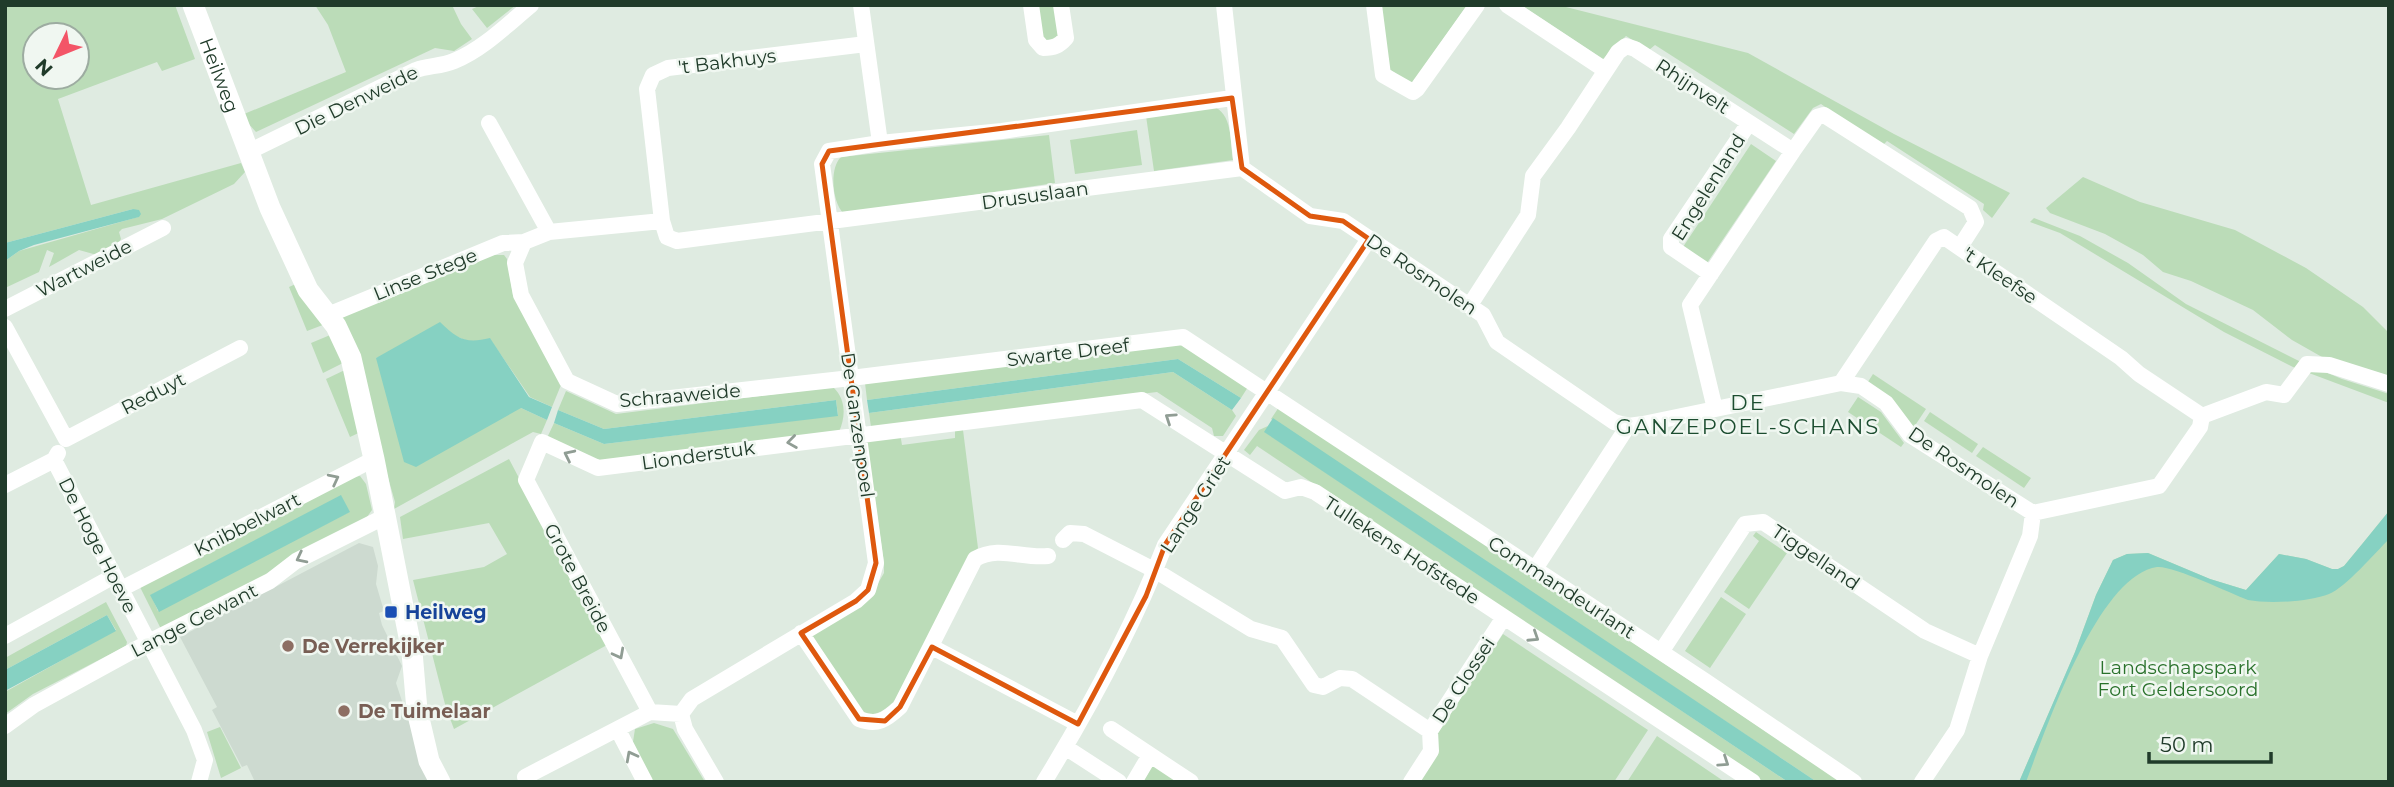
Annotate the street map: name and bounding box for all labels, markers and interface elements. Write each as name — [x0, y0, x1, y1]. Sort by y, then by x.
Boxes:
north arrow — [21, 21, 91, 91]
street label: Heilweg — [195, 35, 244, 116]
street label: 't Bakhuys — [677, 44, 777, 79]
text: N — [30, 54, 58, 81]
street label: Rhijnvelt — [1651, 54, 1734, 119]
street label: Die Denweide — [291, 61, 422, 140]
street label: Engelenland — [1666, 130, 1750, 245]
street label: Drususlaan — [980, 177, 1090, 214]
street label: De Rosmolen — [1362, 229, 1481, 320]
street label: Wartweide — [33, 235, 136, 302]
street label: 't Kleefse — [1958, 242, 2042, 309]
street label: Linse Stege — [370, 243, 480, 306]
street label: Swarte Dreef — [1006, 333, 1132, 371]
street label: De Ganzenpoel — [836, 351, 879, 499]
street label: Reduyt — [117, 367, 189, 419]
street label: Schraaweide — [619, 379, 742, 412]
district label: DE GANZEPOEL-SCHANS — [1616, 390, 1880, 439]
one-way arrow — [1164, 413, 1177, 426]
street label: De Rosmolen — [1904, 422, 2023, 513]
one-way arrow — [786, 435, 798, 450]
street label: Lionderstuk — [640, 436, 757, 475]
one-way arrow — [564, 449, 576, 463]
street label: Lange Griet — [1155, 451, 1235, 557]
street label: De Hoge Hoeve — [53, 474, 142, 617]
one-way arrow — [327, 474, 339, 487]
street label: Knibbelwart — [190, 488, 305, 561]
street label: Tullekens Hofstede — [1320, 492, 1484, 609]
street label: Grote Breide — [539, 520, 616, 637]
street label: Tiggelland — [1768, 520, 1864, 595]
street label: Commandeurlant — [1484, 531, 1640, 644]
one-way arrow — [296, 550, 308, 564]
street label: Lange Gewant — [127, 579, 262, 662]
place label: Heilweg — [405, 601, 487, 624]
marker: Heilweg — [383, 604, 399, 620]
one-way arrow — [1526, 629, 1539, 641]
street label: De Clossei — [1427, 633, 1500, 728]
place label: De Verrekijker — [302, 635, 445, 658]
marker: De Verrekijker — [280, 638, 296, 654]
one-way arrow — [611, 647, 625, 660]
park label: Landschapspark Fort Geldersoord — [2098, 656, 2258, 701]
place label: De Tuimelaar — [358, 700, 491, 723]
marker: De Tuimelaar — [336, 703, 352, 719]
scale bar — [2149, 720, 2272, 764]
text: 50 m — [2160, 732, 2214, 757]
one-way arrow — [626, 751, 640, 763]
one-way arrow — [1716, 754, 1729, 766]

